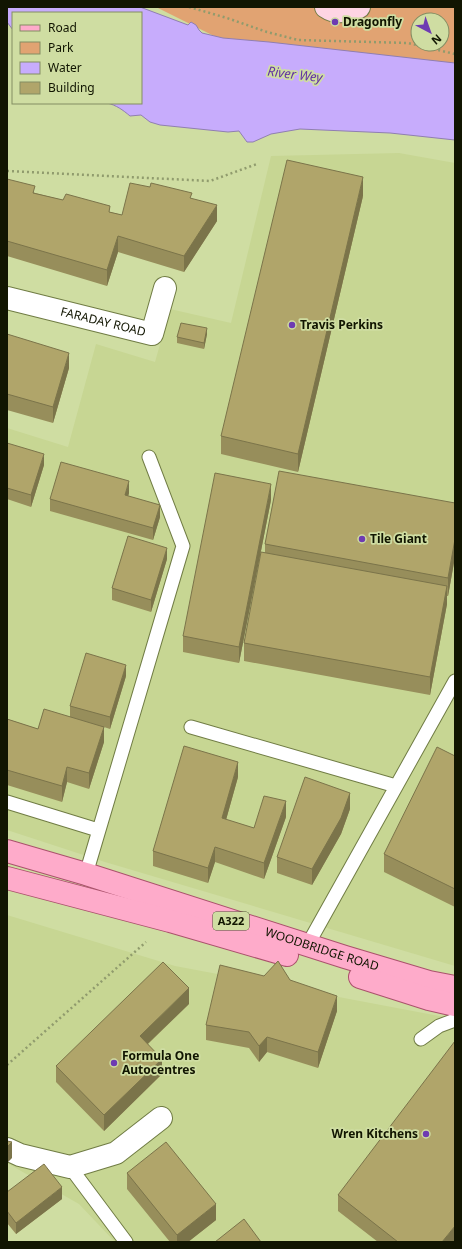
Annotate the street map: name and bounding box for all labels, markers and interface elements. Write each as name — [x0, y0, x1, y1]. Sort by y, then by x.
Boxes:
legend — [12, 12, 142, 104]
north arrow — [410, 12, 450, 52]
place label: Dragonfly — [343, 13, 402, 30]
marker: Dragonfly — [330, 17, 340, 27]
text: Road — [48, 19, 77, 36]
text: N — [429, 31, 445, 49]
text: Park — [48, 39, 74, 56]
text: Water — [48, 59, 82, 76]
water label: River Wey — [267, 62, 324, 86]
text: Building — [48, 79, 95, 96]
street label: FARADAY ROAD — [59, 303, 148, 340]
place label: Travis Perkins — [300, 316, 383, 333]
marker: Travis Perkins — [287, 320, 297, 330]
place label: Tile Giant — [370, 530, 427, 547]
marker: Tile Giant — [357, 534, 367, 544]
road number: A322 — [213, 912, 249, 930]
street label: WOODBRIDGE ROAD — [263, 923, 381, 975]
place label: Formula One Autocentres — [122, 1047, 199, 1078]
marker: Formula One Autocentres — [109, 1058, 119, 1068]
place label: Wren Kitchens — [332, 1125, 418, 1142]
marker: Wren Kitchens — [421, 1129, 431, 1139]

